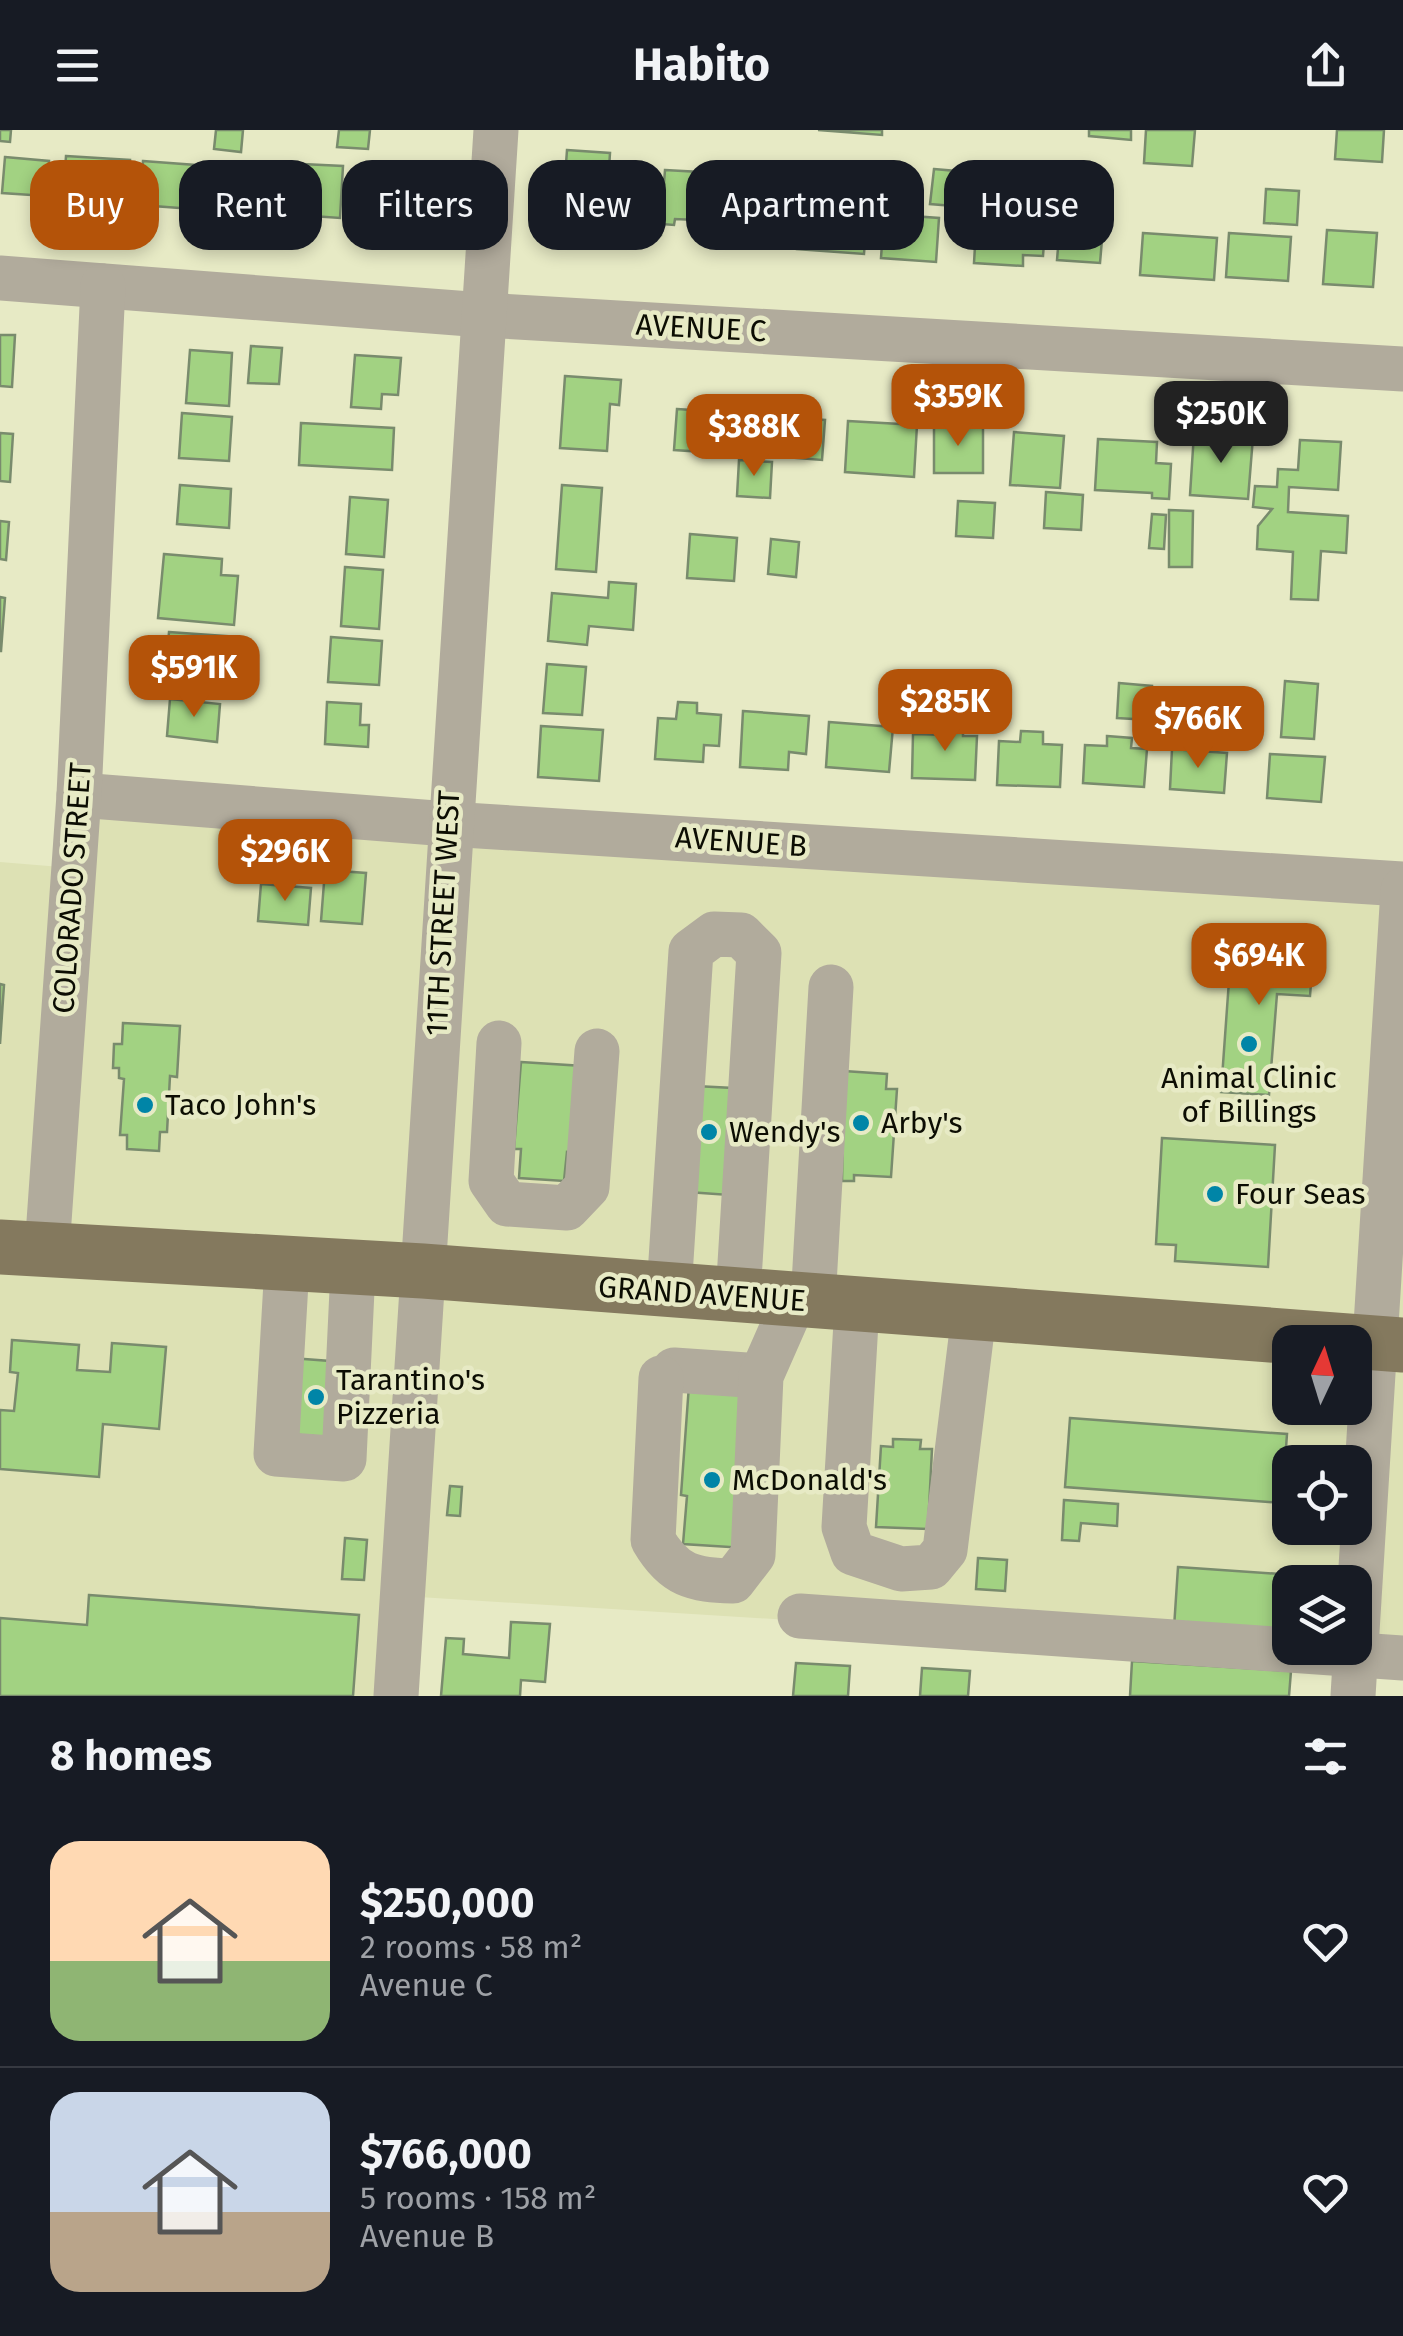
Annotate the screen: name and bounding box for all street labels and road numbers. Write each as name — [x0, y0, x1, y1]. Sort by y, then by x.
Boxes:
street label: AVENUE C — [635, 307, 767, 349]
street label: COLORADO STREET — [45, 761, 99, 1015]
street label: 11TH STREET WEST — [419, 789, 467, 1037]
street label: AVENUE B — [674, 819, 808, 865]
street label: GRAND AVENUE — [597, 1269, 807, 1319]

